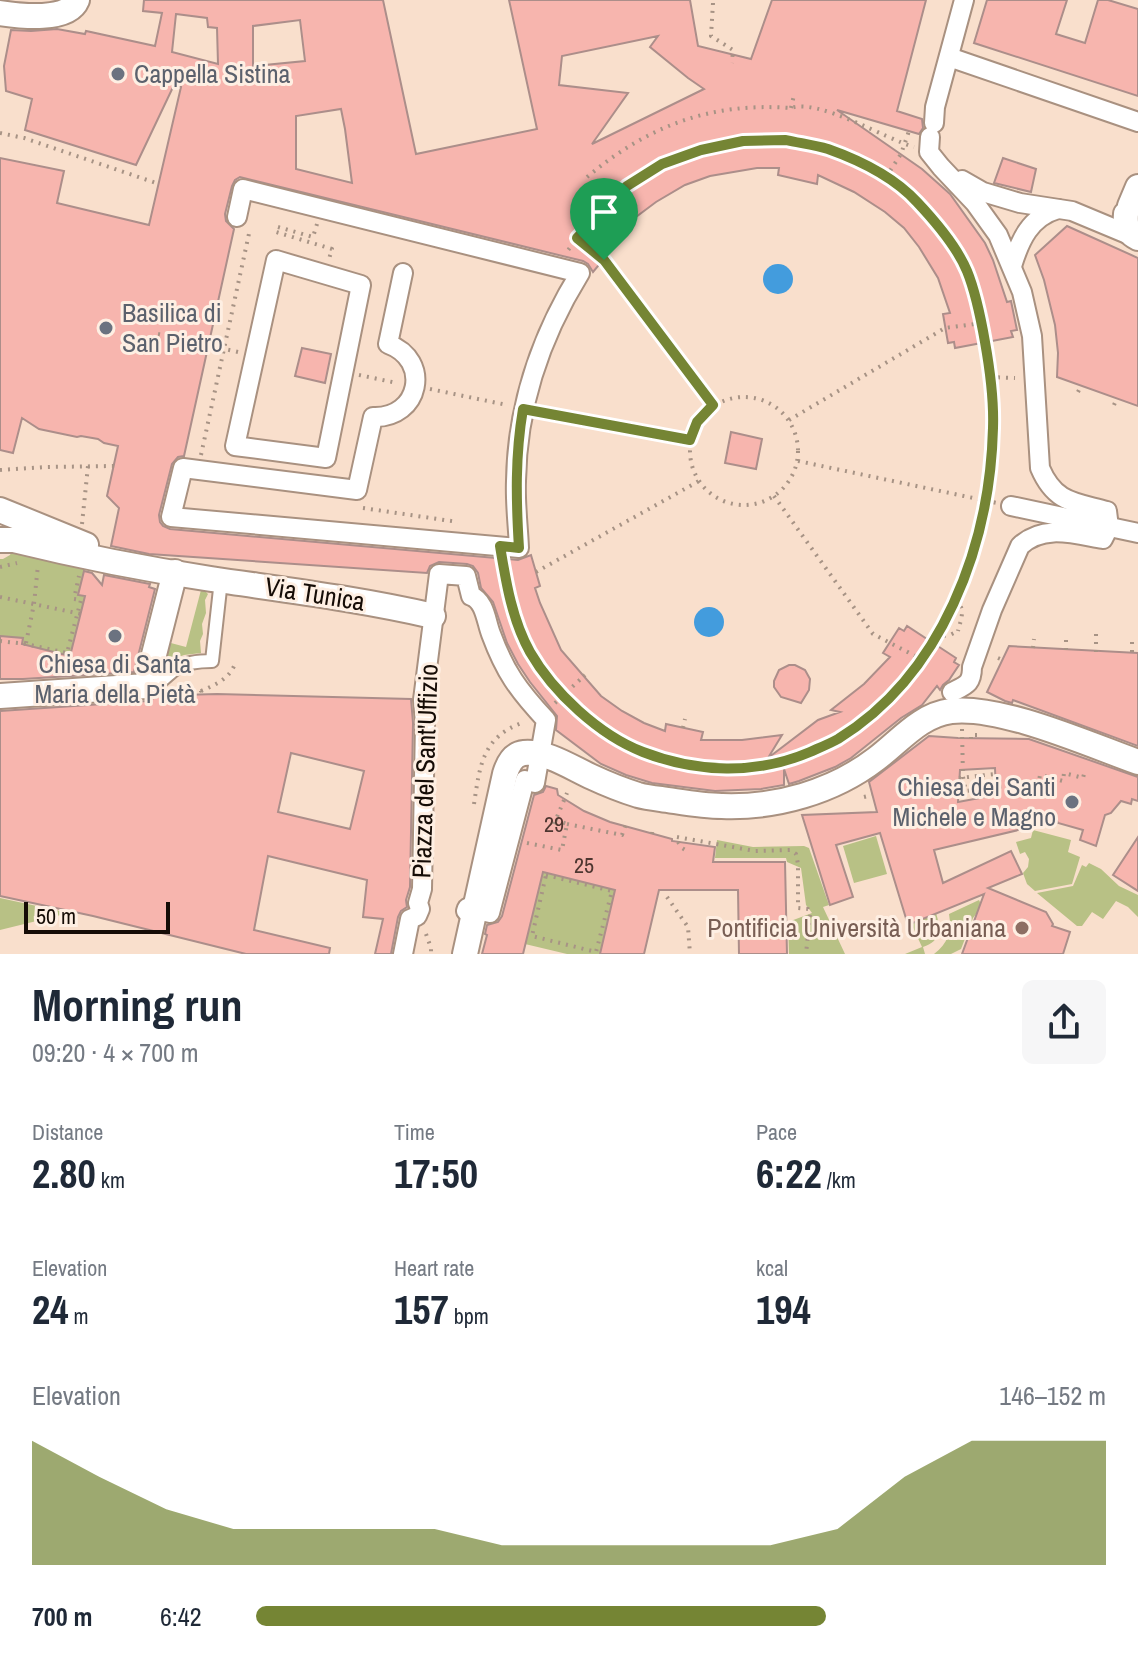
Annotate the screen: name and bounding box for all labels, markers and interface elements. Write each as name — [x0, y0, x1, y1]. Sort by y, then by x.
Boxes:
place label: Cappella Sistina — [134, 56, 291, 91]
marker: Cappella Sistina — [109, 65, 127, 83]
pin — [570, 178, 638, 260]
icon: arrive — [582, 190, 626, 234]
place label: Basilica di San Pietro — [122, 295, 223, 360]
marker: Basilica di San Pietro — [97, 319, 115, 337]
street label: Via Tunica — [263, 568, 368, 619]
marker: Chiesa di Santa Maria della Pietà — [106, 627, 124, 645]
place label: Chiesa di Santa Maria della Pietà — [34, 646, 196, 711]
street label: Piazza del Sant'Uffizio — [403, 663, 446, 879]
place label: Chiesa dei Santi Michele e Magno — [892, 769, 1056, 834]
marker: Chiesa dei Santi Michele e Magno — [1063, 793, 1081, 811]
house number: 29 — [544, 809, 564, 839]
house number: 25 — [574, 850, 594, 880]
scale bar — [24, 898, 170, 934]
text: 50 m — [36, 901, 76, 931]
place label: Pontificia Università Urbaniana — [707, 910, 1006, 945]
marker: Pontificia Università Urbaniana — [1013, 919, 1031, 937]
text: Morning run — [32, 975, 242, 1035]
button: share — [1022, 980, 1106, 1064]
text: 09:20 · 4 × 700 m — [32, 1035, 199, 1070]
text: Distance — [32, 1117, 103, 1147]
text: Time — [394, 1117, 435, 1147]
text: Pace — [756, 1117, 797, 1147]
text: 2.80 — [32, 1147, 96, 1200]
text: 17:50 — [394, 1147, 478, 1200]
text: 6:22 — [756, 1147, 822, 1200]
text: km — [96, 1165, 125, 1195]
text: /km — [822, 1165, 856, 1195]
text: Elevation — [32, 1253, 107, 1283]
text: Heart rate — [394, 1253, 474, 1283]
text: kcal — [756, 1253, 788, 1283]
text: 24 — [32, 1283, 68, 1336]
text: 157 — [394, 1283, 449, 1336]
text: 194 — [756, 1283, 811, 1336]
text: m — [68, 1301, 89, 1331]
text: bpm — [449, 1301, 489, 1331]
text: Elevation — [32, 1378, 121, 1413]
text: 146–152 m — [999, 1378, 1106, 1413]
text: 700 m — [32, 1599, 92, 1634]
text: 6:42 — [160, 1599, 202, 1634]

